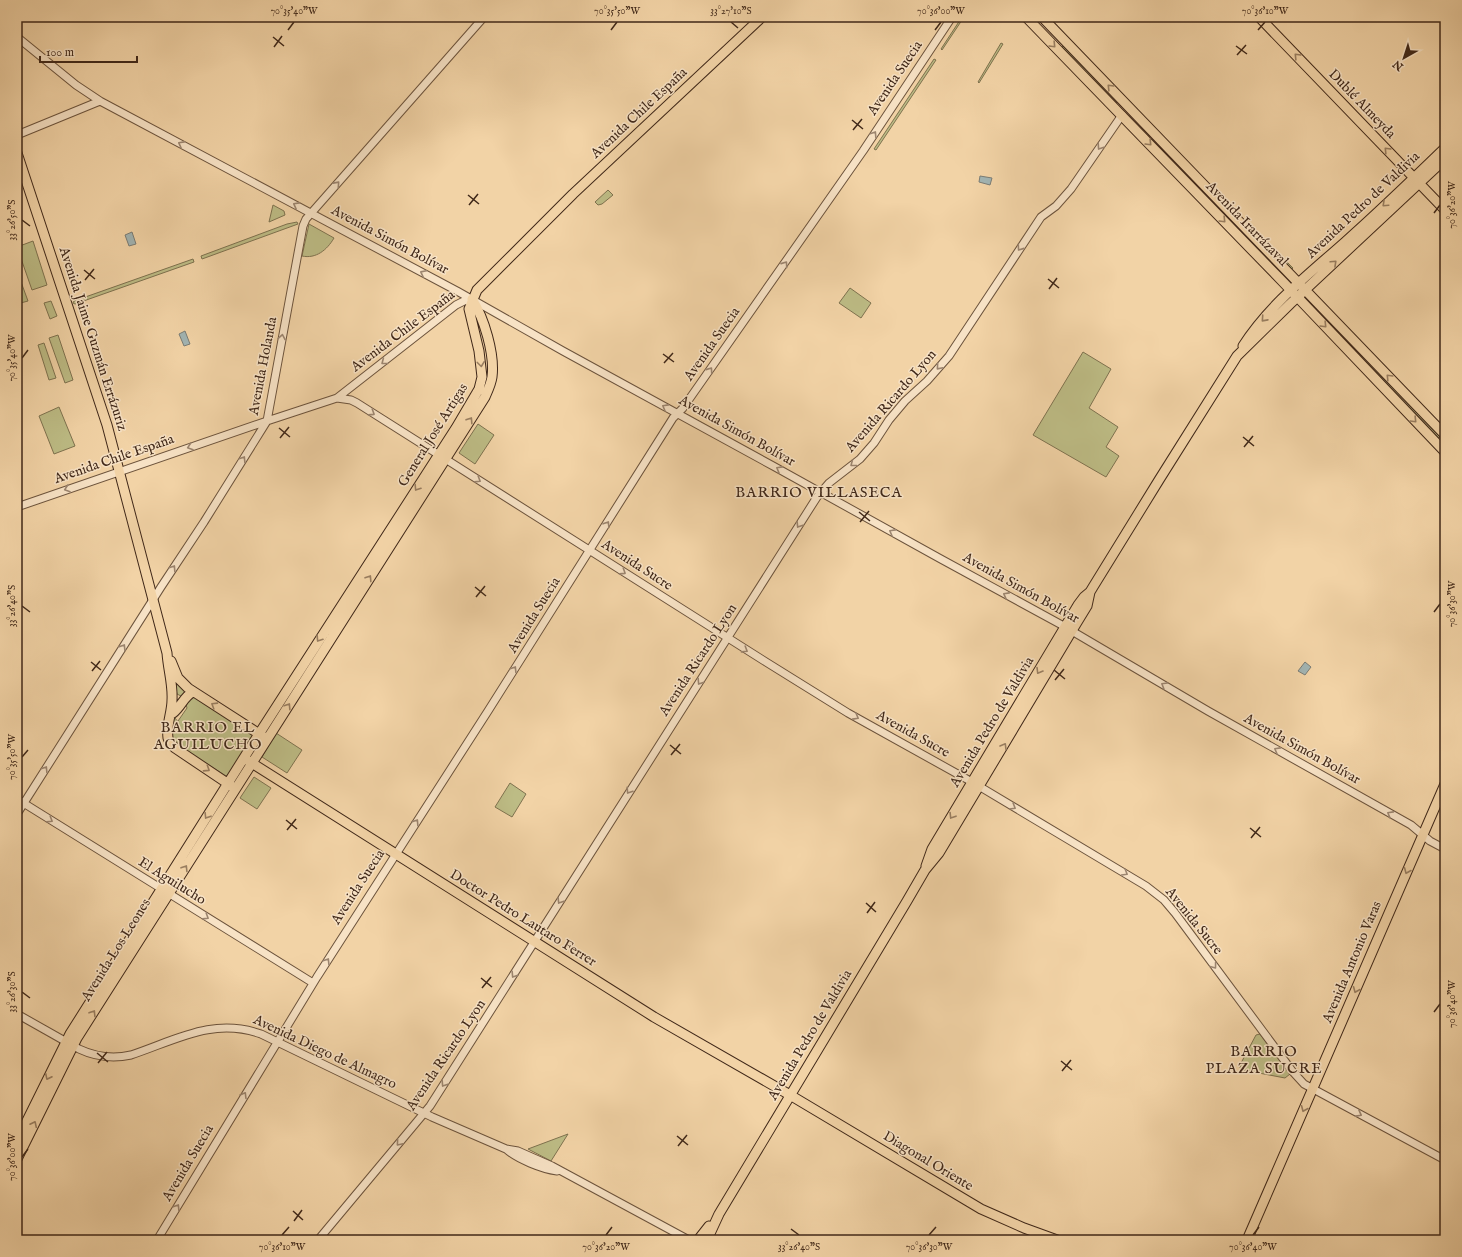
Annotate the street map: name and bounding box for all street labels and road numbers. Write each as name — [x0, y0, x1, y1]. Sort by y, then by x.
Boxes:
street label: Avenida Suecia — [863, 36, 927, 120]
street label: Avenida Chile España — [586, 63, 692, 163]
street label: Dublé Almeyda — [1324, 65, 1400, 143]
street label: Avenida Pedro de Valdivia — [1302, 147, 1424, 263]
street label: Avenida Irarrázaval — [1201, 177, 1292, 270]
street label: Avenida Simón Bolívar — [327, 201, 452, 279]
street label: Avenida Jaime Guzmán Errázuriz — [54, 244, 131, 434]
street label: Avenida Chile España — [347, 285, 459, 377]
street label: Avenida Suecia — [679, 303, 745, 385]
street label: Avenida Holanda — [244, 314, 282, 418]
street label: Avenida Ricardo Lyon — [841, 346, 941, 457]
street label: General José Artigas — [394, 380, 472, 490]
street label: Avenida Simón Bolívar — [675, 391, 799, 471]
street label: Avenida Chile España — [51, 430, 177, 488]
street label: Avenida Sucre — [597, 535, 677, 595]
street label: Avenida Simón Bolívar — [959, 548, 1083, 628]
street label: Avenida Suecia — [503, 573, 565, 657]
street label: Avenida Ricardo Lyon — [654, 600, 741, 720]
street label: Avenida Pedro de Valdivia — [945, 653, 1039, 791]
street label: Avenida Sucre — [872, 706, 953, 762]
street label: Avenida Simón Bolívar — [1240, 709, 1364, 789]
street label: Avenida Suecia — [326, 845, 390, 929]
street label: El Aguilucho — [135, 853, 210, 909]
street label: Doctor Pedro Lautaro Ferrer — [446, 865, 600, 971]
street label: Avenida Sucre — [1161, 883, 1227, 959]
street label: Avenida Los Leones — [77, 895, 155, 1006]
street label: Avenida Antonio Varas — [1318, 898, 1386, 1027]
street label: Avenida Pedro de Valdivia — [763, 966, 857, 1104]
street label: Avenida Ricardo Lyon — [402, 996, 490, 1115]
street label: Avenida Diego de Almagro — [249, 1010, 400, 1093]
street label: Avenida Suecia — [158, 1121, 218, 1205]
street label: Diagonal Oriente — [880, 1127, 977, 1195]

